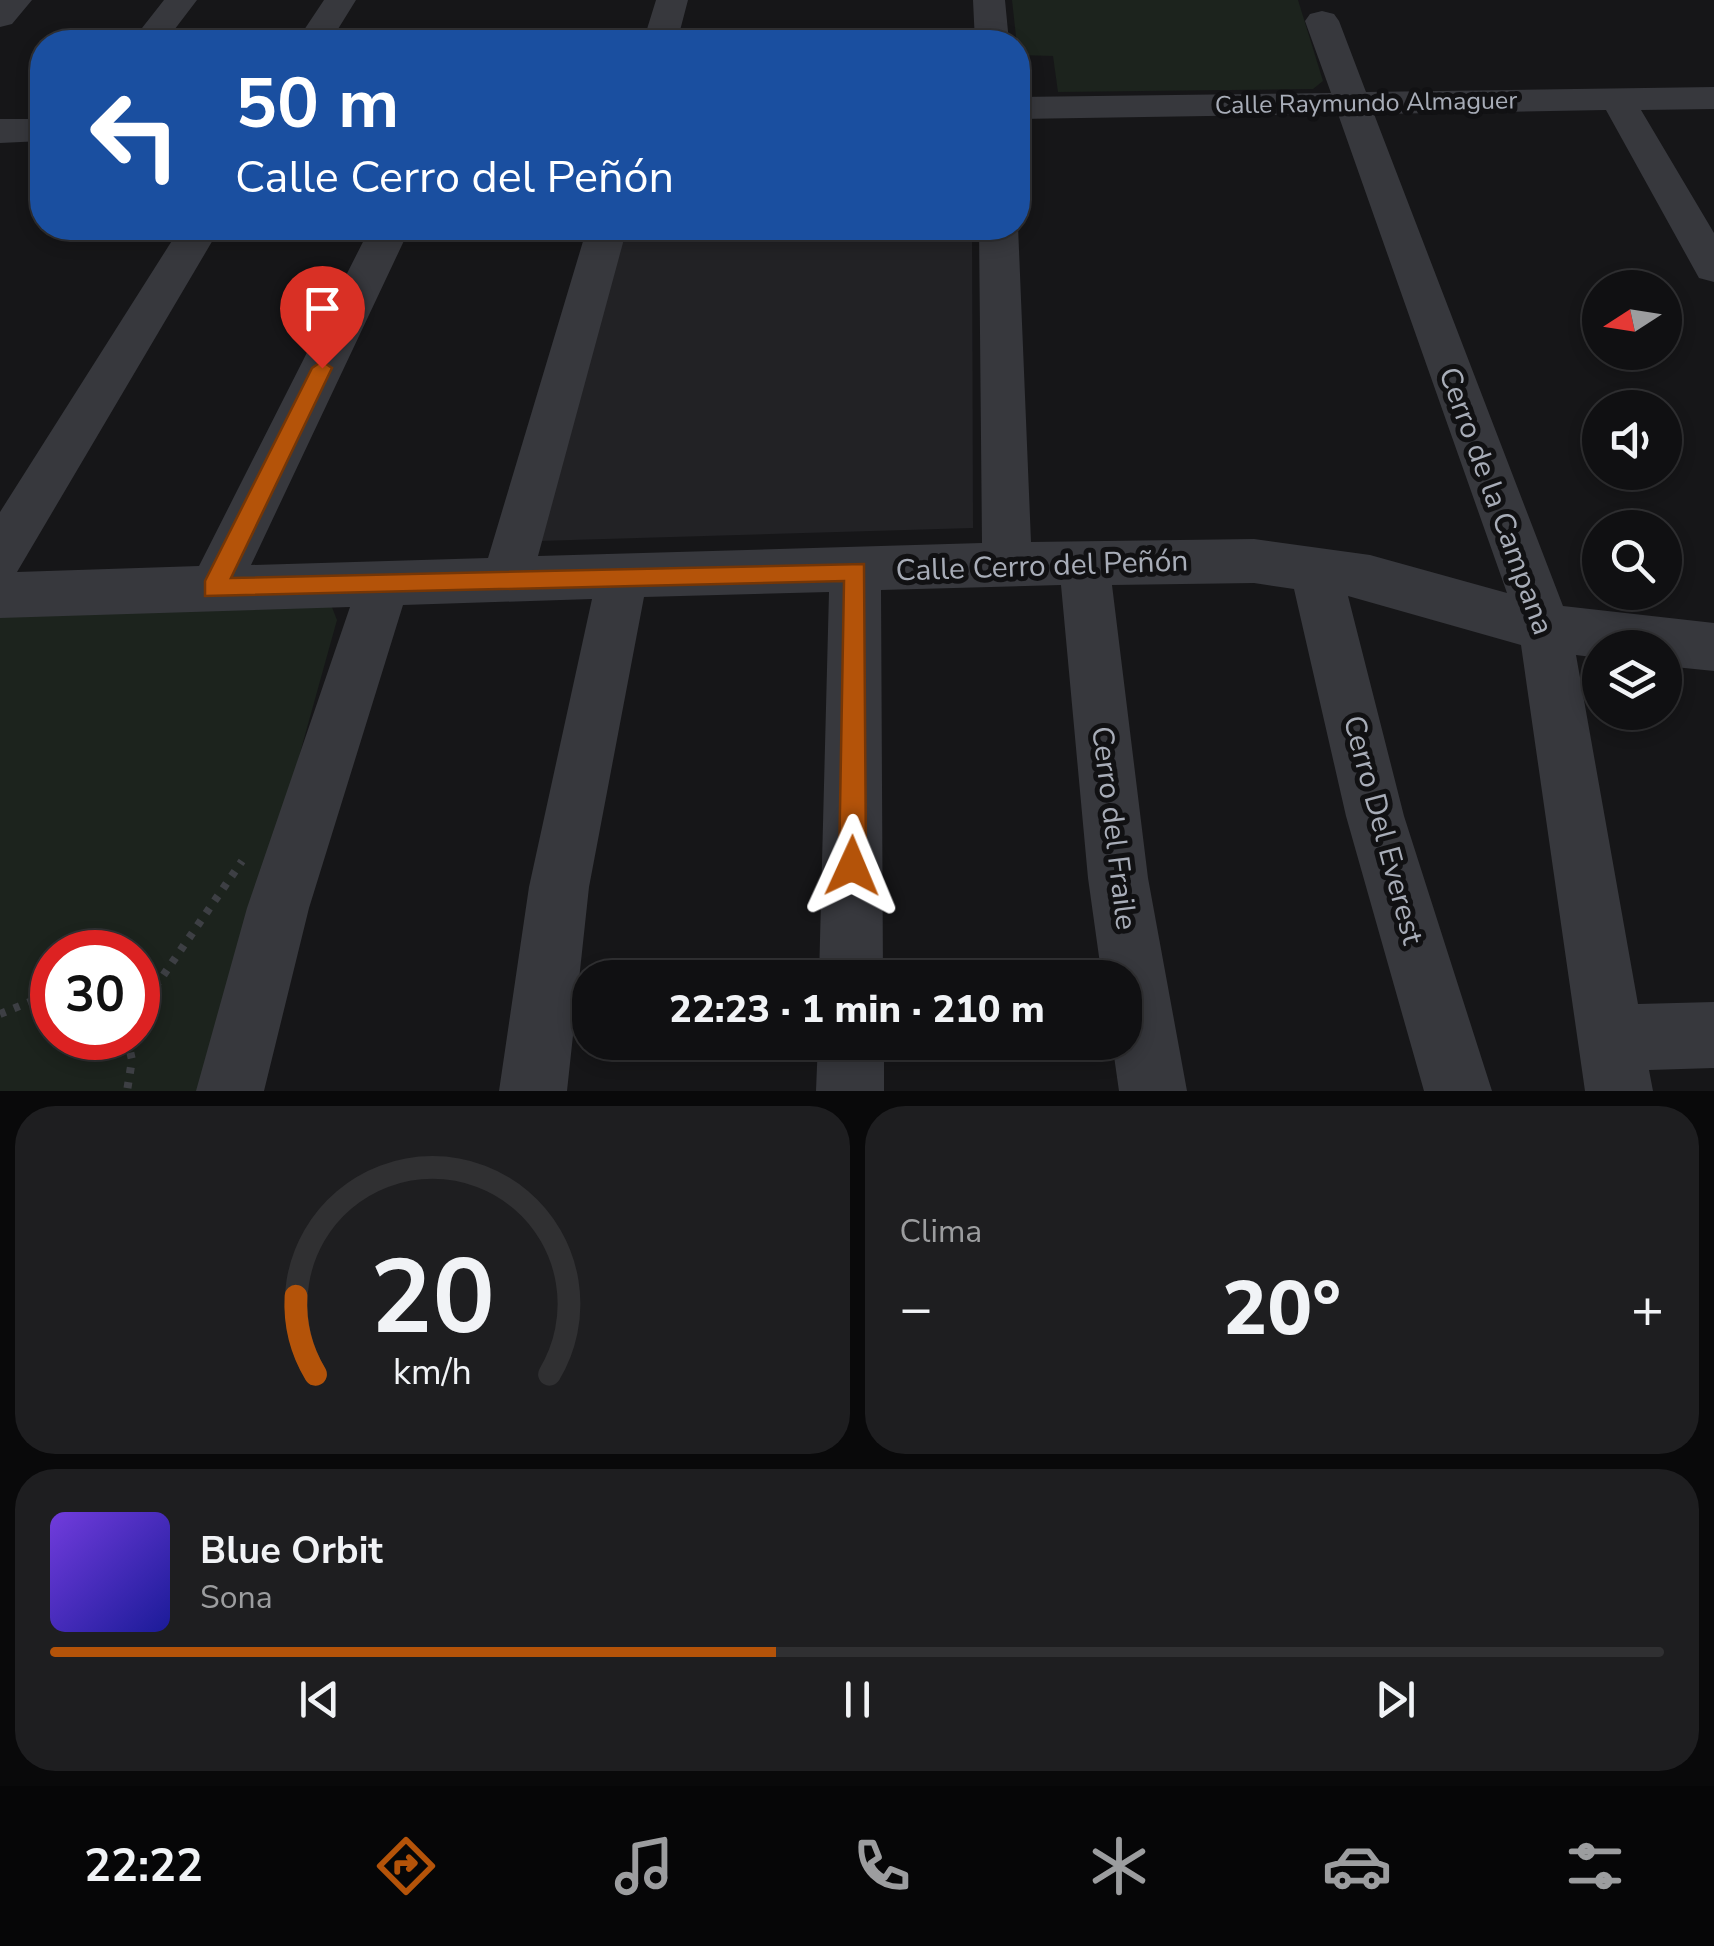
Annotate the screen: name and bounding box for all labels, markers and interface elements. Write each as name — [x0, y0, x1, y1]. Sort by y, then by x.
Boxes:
text: 50 m — [235, 56, 399, 152]
icon: left — [70, 70, 200, 200]
street label: Calle Raymundo Almaguer — [1214, 83, 1518, 123]
text: Calle Cerro del Peñón — [235, 147, 674, 208]
pin — [280, 266, 365, 369]
north arrow — [1582, 270, 1682, 370]
map controls — [1582, 270, 1682, 730]
icon: arrive — [295, 281, 350, 336]
street label: Cerro de la Campana — [1429, 361, 1563, 641]
button: sound — [1582, 390, 1682, 490]
button: search — [1582, 510, 1682, 610]
street label: Calle Cerro del Peñón — [895, 540, 1189, 592]
button: layers — [1582, 630, 1682, 730]
street label: Cerro Del Everest — [1333, 711, 1433, 949]
street label: Cerro del Fraile — [1081, 724, 1147, 932]
position arrow — [800, 814, 904, 918]
speed limit sign: 30 — [30, 930, 160, 1060]
text: 22:23 · 1 min · 210 m — [669, 984, 1045, 1035]
text: Clima — [900, 1210, 982, 1253]
text: 20 — [370, 1227, 495, 1369]
text: 20° — [1222, 1258, 1341, 1360]
text: − — [900, 1271, 933, 1346]
text: + — [1631, 1271, 1664, 1346]
text: km/h — [393, 1348, 472, 1397]
text: Blue Orbit — [200, 1525, 383, 1576]
text: Sona — [200, 1576, 273, 1619]
icon: previous — [292, 1672, 347, 1727]
icon: pause — [830, 1672, 885, 1727]
icon: next — [1368, 1672, 1423, 1727]
icon: directions — [371, 1831, 441, 1901]
icon: music — [609, 1831, 679, 1901]
icon: phone — [847, 1831, 917, 1901]
icon: climate — [1084, 1831, 1154, 1901]
icon: car — [1322, 1831, 1392, 1901]
icon: filters — [1560, 1831, 1630, 1901]
text: 22:22 — [84, 1836, 203, 1897]

